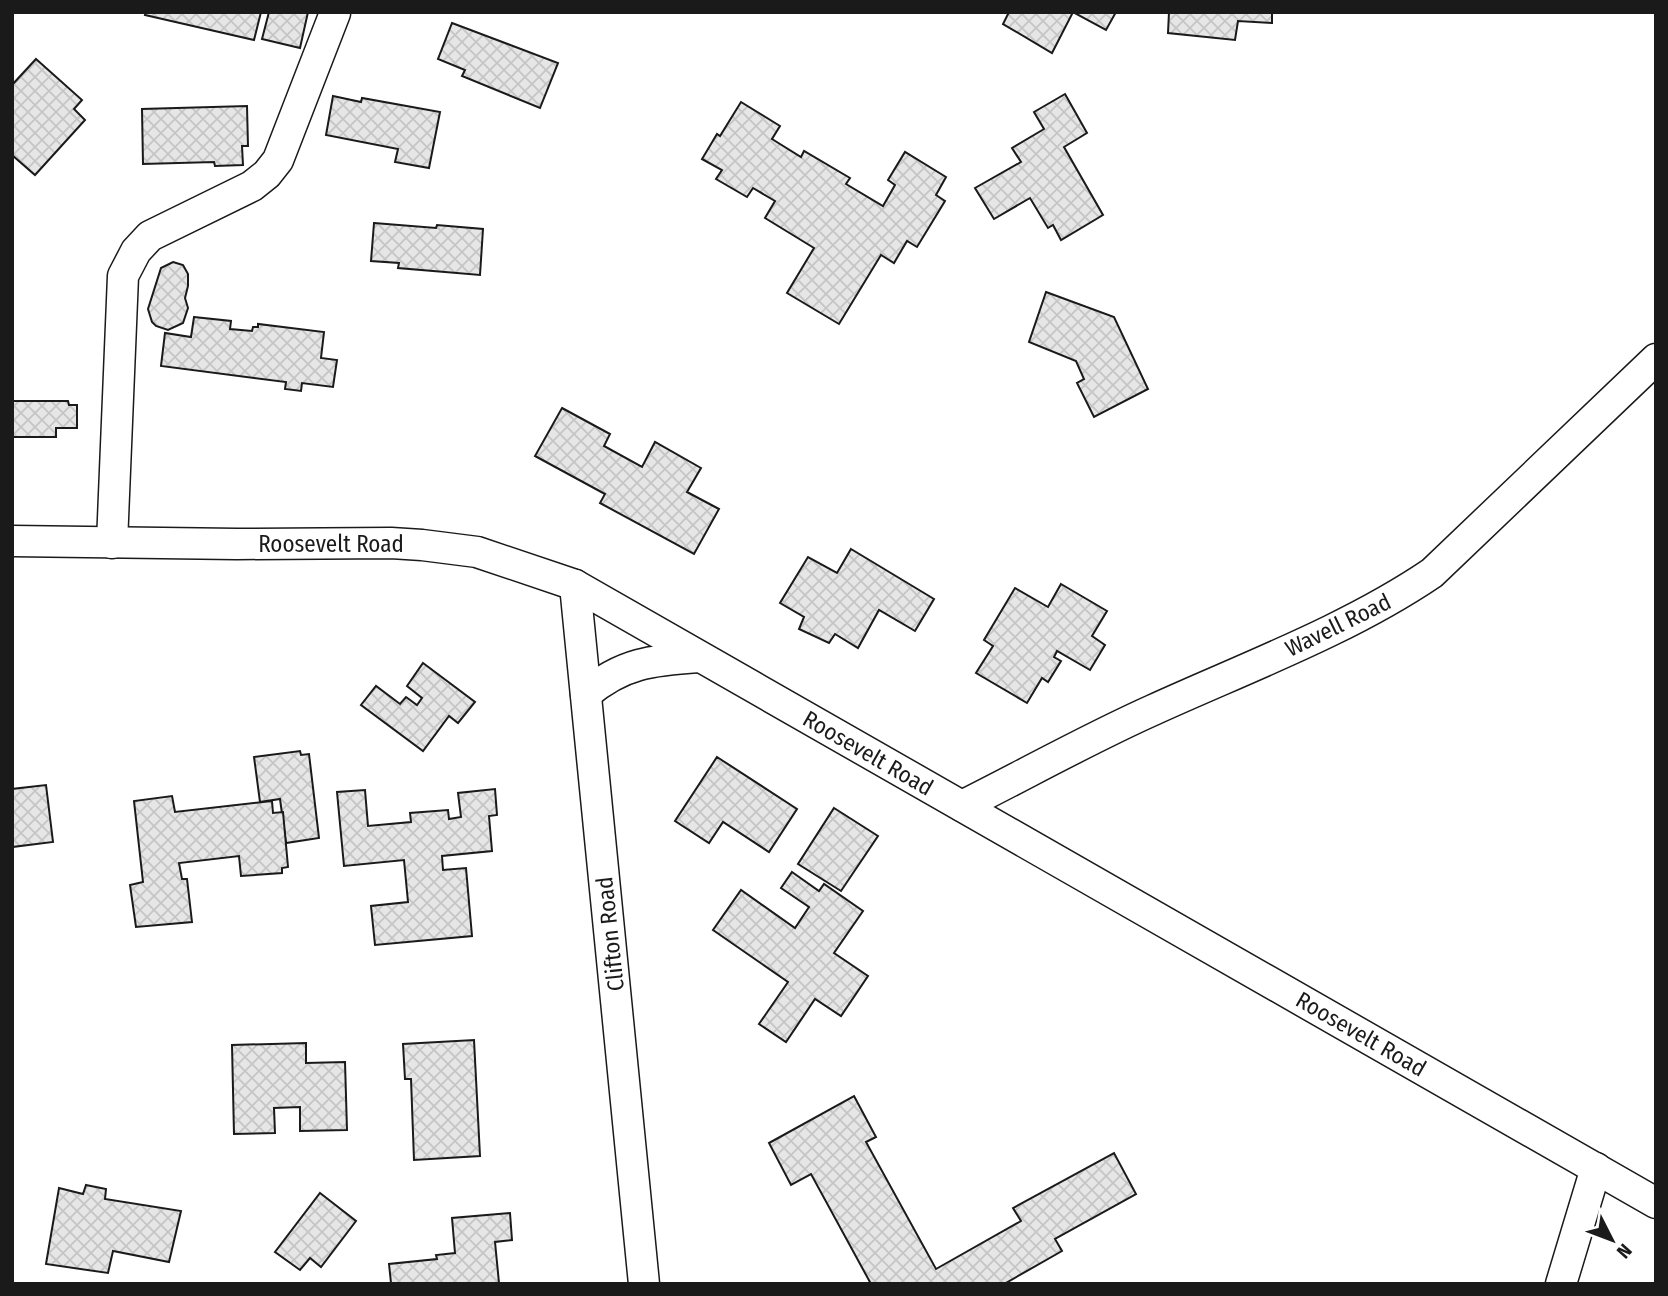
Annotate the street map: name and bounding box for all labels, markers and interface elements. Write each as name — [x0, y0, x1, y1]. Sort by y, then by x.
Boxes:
street label: Roosevelt Road — [258, 530, 404, 558]
street label: Wavell Road — [1281, 587, 1395, 663]
street label: Roosevelt Road — [798, 704, 938, 802]
street label: Clifton Road — [590, 875, 630, 993]
street label: Roosevelt Road — [1291, 985, 1431, 1083]
north arrow — [1577, 1205, 1647, 1275]
text: N — [1612, 1239, 1637, 1263]

